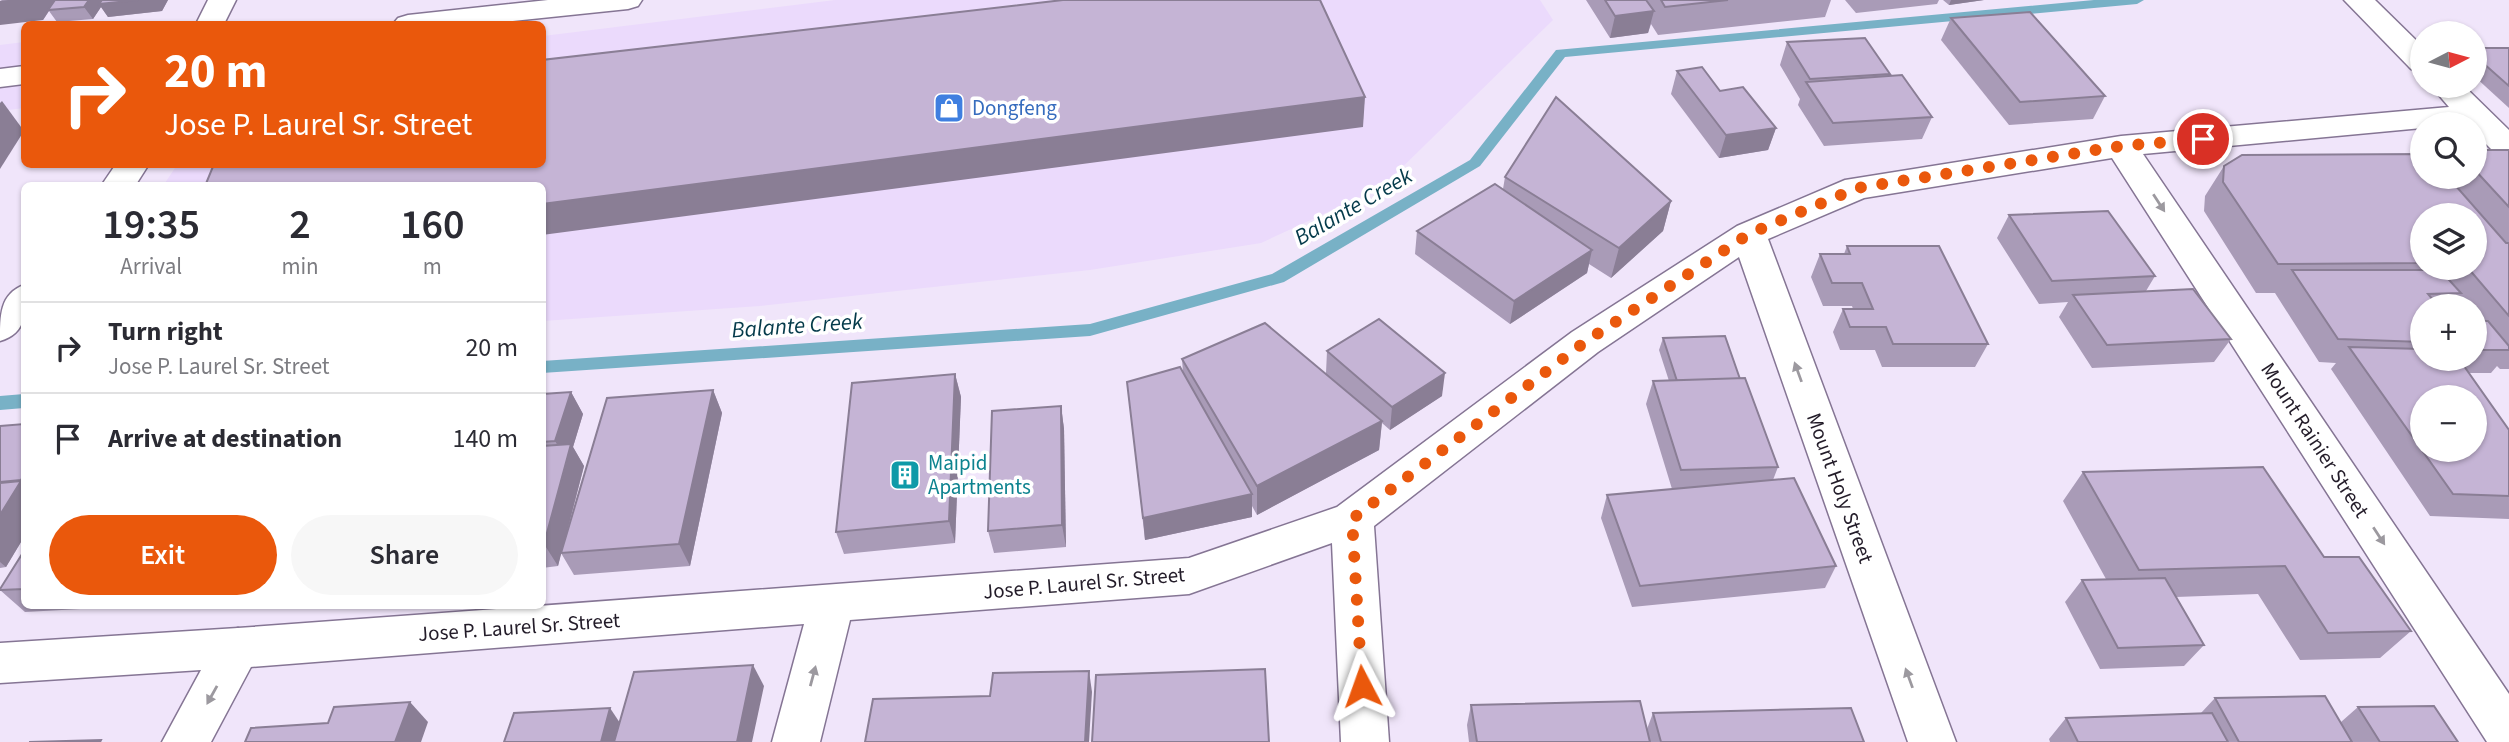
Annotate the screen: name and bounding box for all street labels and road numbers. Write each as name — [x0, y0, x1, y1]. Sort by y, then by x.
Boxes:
street label: Mount Rainier Street — [2253, 356, 2377, 524]
street label: Mount Holy Street — [1799, 409, 1881, 567]
street label: Jose P. Laurel Sr. Street — [982, 559, 1186, 607]
street label: Jose P. Laurel Sr. Street — [417, 605, 621, 649]

